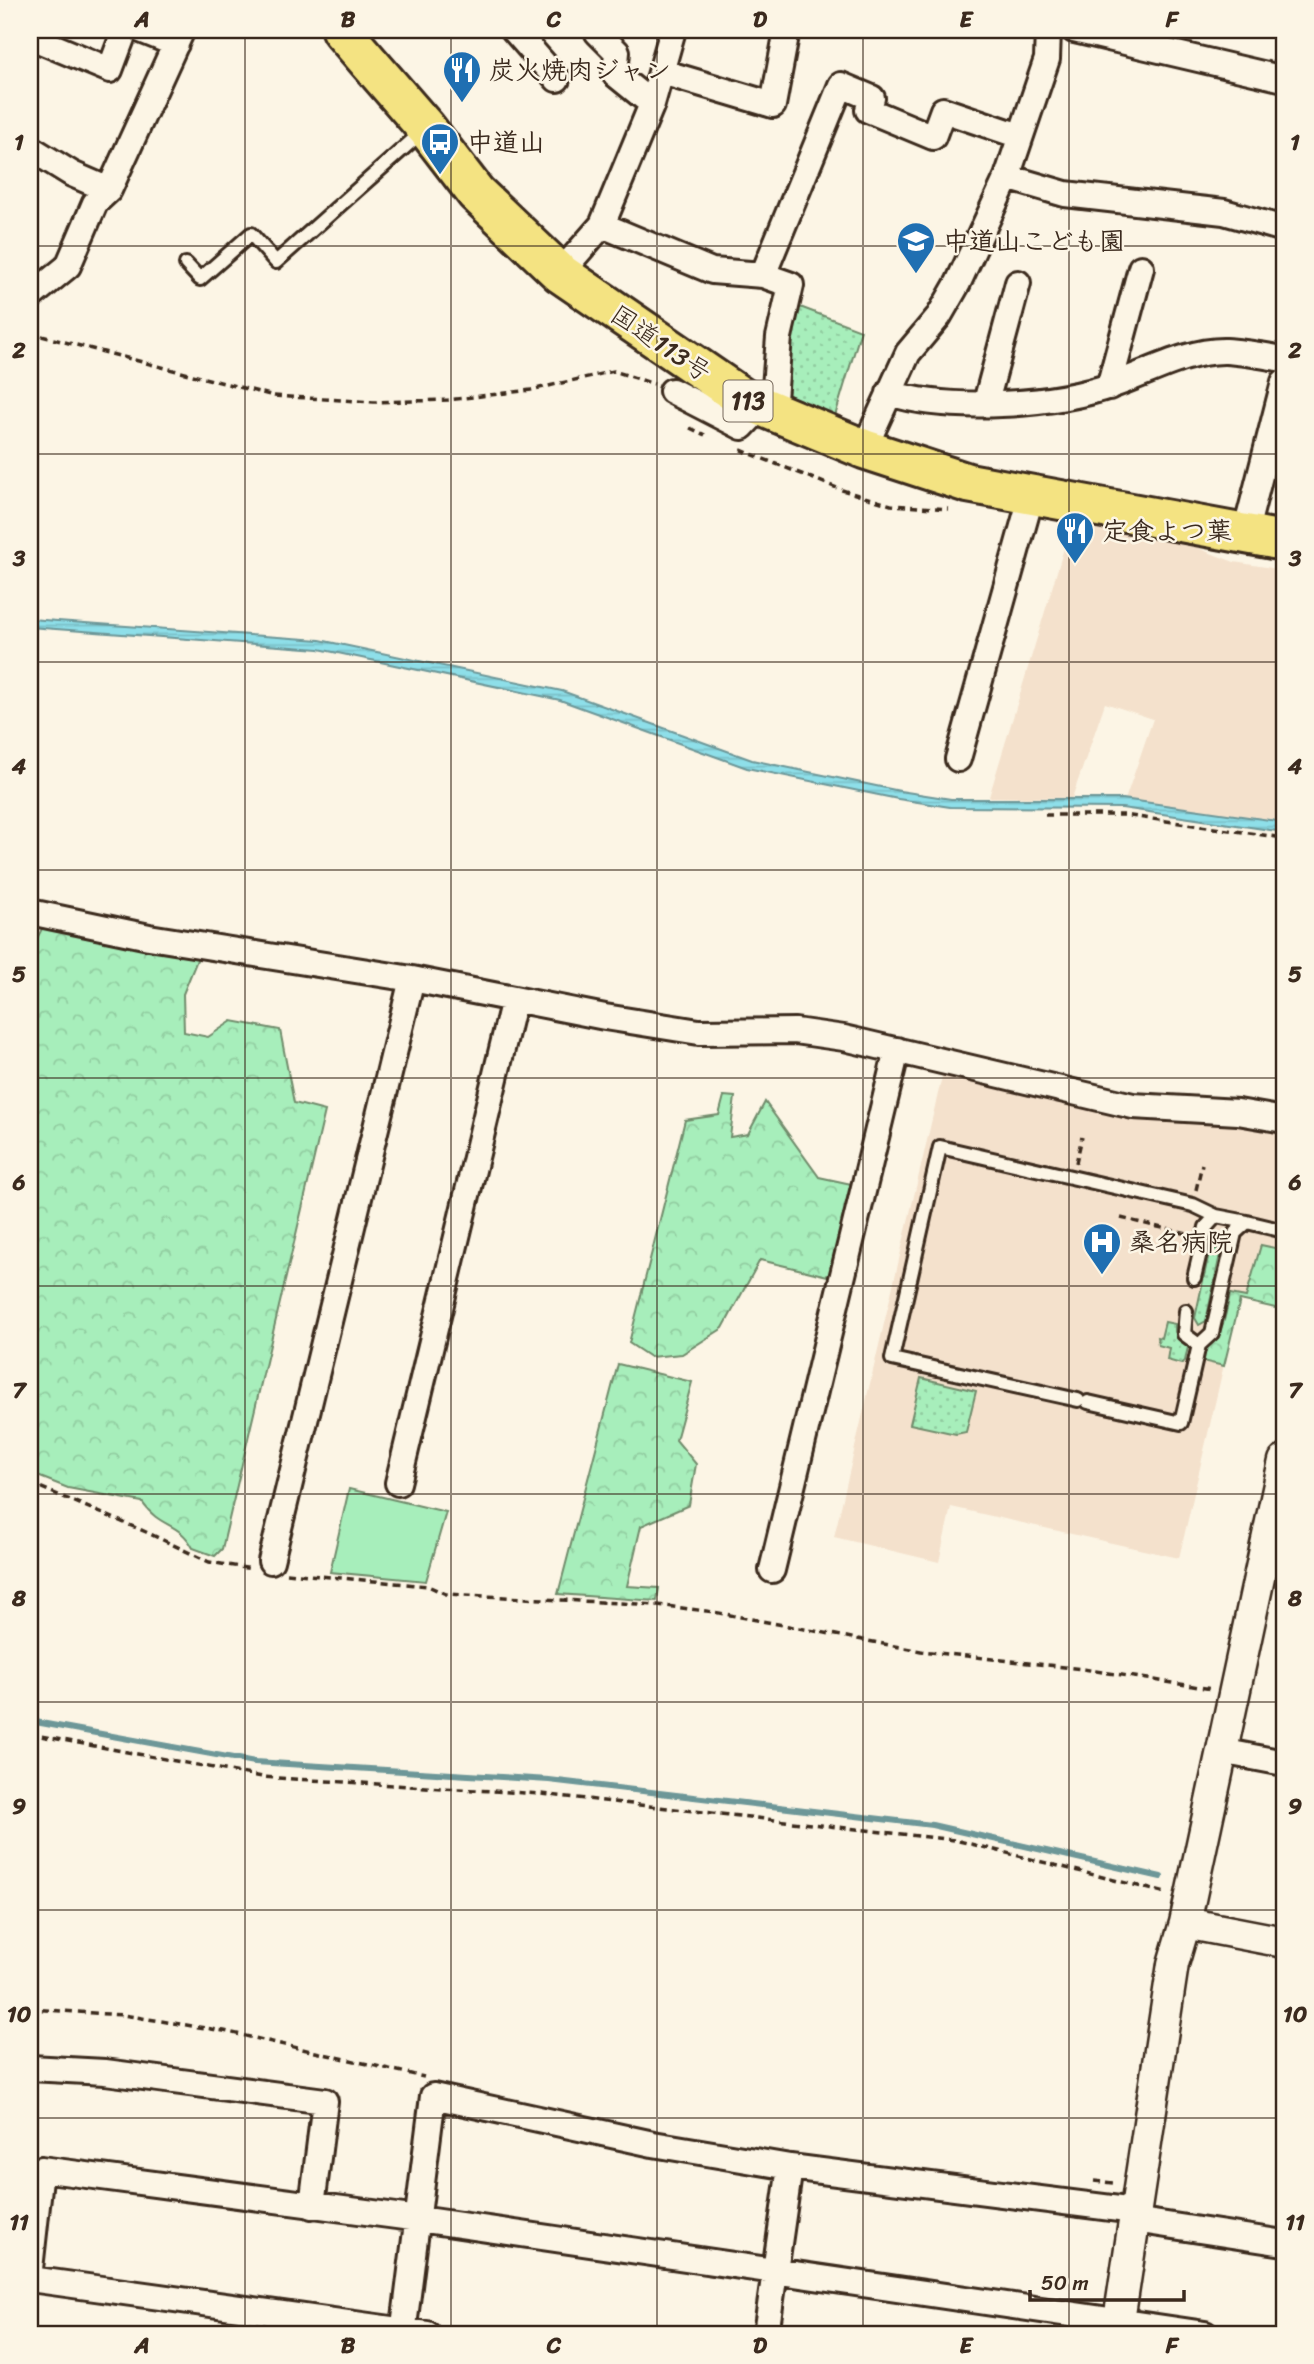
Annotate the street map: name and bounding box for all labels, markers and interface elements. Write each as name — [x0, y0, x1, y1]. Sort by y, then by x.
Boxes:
text: A — [133, 0, 150, 40]
text: B — [341, 0, 356, 40]
text: C — [546, 0, 562, 40]
text: D — [753, 0, 768, 40]
text: E — [960, 0, 975, 40]
text: F — [1165, 0, 1180, 40]
place label: 炭火焼肉ジャン — [489, 47, 671, 93]
restaurant icon: 炭火焼肉ジャン — [441, 49, 483, 104]
place label: 中道山 — [467, 119, 545, 165]
bus stop icon: 中道山 — [419, 121, 461, 176]
text: 1 — [14, 122, 24, 163]
text: 1 — [1290, 122, 1300, 163]
place label: 中道山こども園 — [943, 218, 1125, 264]
school or university icon: 中道山こども園 — [895, 220, 937, 275]
street label: 国道113号 — [601, 292, 721, 394]
text: 2 — [11, 330, 26, 371]
text: 2 — [1287, 330, 1302, 371]
road number: 113 — [724, 380, 772, 422]
place label: 定食よつ葉 — [1102, 508, 1232, 554]
restaurant icon: 定食よつ葉 — [1054, 510, 1096, 565]
text: 3 — [12, 538, 26, 579]
text: 3 — [1288, 538, 1302, 579]
text: 4 — [11, 746, 27, 787]
text: 4 — [1287, 746, 1303, 787]
text: 5 — [12, 954, 26, 995]
text: 5 — [1288, 954, 1302, 995]
text: 6 — [11, 1162, 26, 1203]
text: 6 — [1287, 1162, 1302, 1203]
place label: 桑名病院 — [1129, 1219, 1233, 1265]
hospital icon: 桑名病院 — [1081, 1221, 1123, 1276]
text: 7 — [12, 1370, 27, 1411]
text: 7 — [1288, 1370, 1303, 1411]
text: 8 — [11, 1578, 26, 1619]
text: 8 — [1287, 1578, 1302, 1619]
text: 9 — [12, 1786, 26, 1827]
text: 9 — [1288, 1786, 1302, 1827]
text: 10 — [7, 1994, 32, 2035]
text: 10 — [1283, 1994, 1308, 2035]
text: 11 — [9, 2202, 29, 2243]
text: 11 — [1285, 2202, 1305, 2243]
scale bar — [1030, 2259, 1184, 2303]
text: 50 m — [1041, 2264, 1089, 2302]
text: A — [133, 2325, 150, 2364]
text: B — [341, 2325, 356, 2364]
text: C — [546, 2325, 562, 2364]
text: D — [753, 2325, 768, 2364]
text: E — [960, 2325, 975, 2364]
text: F — [1165, 2325, 1180, 2364]

